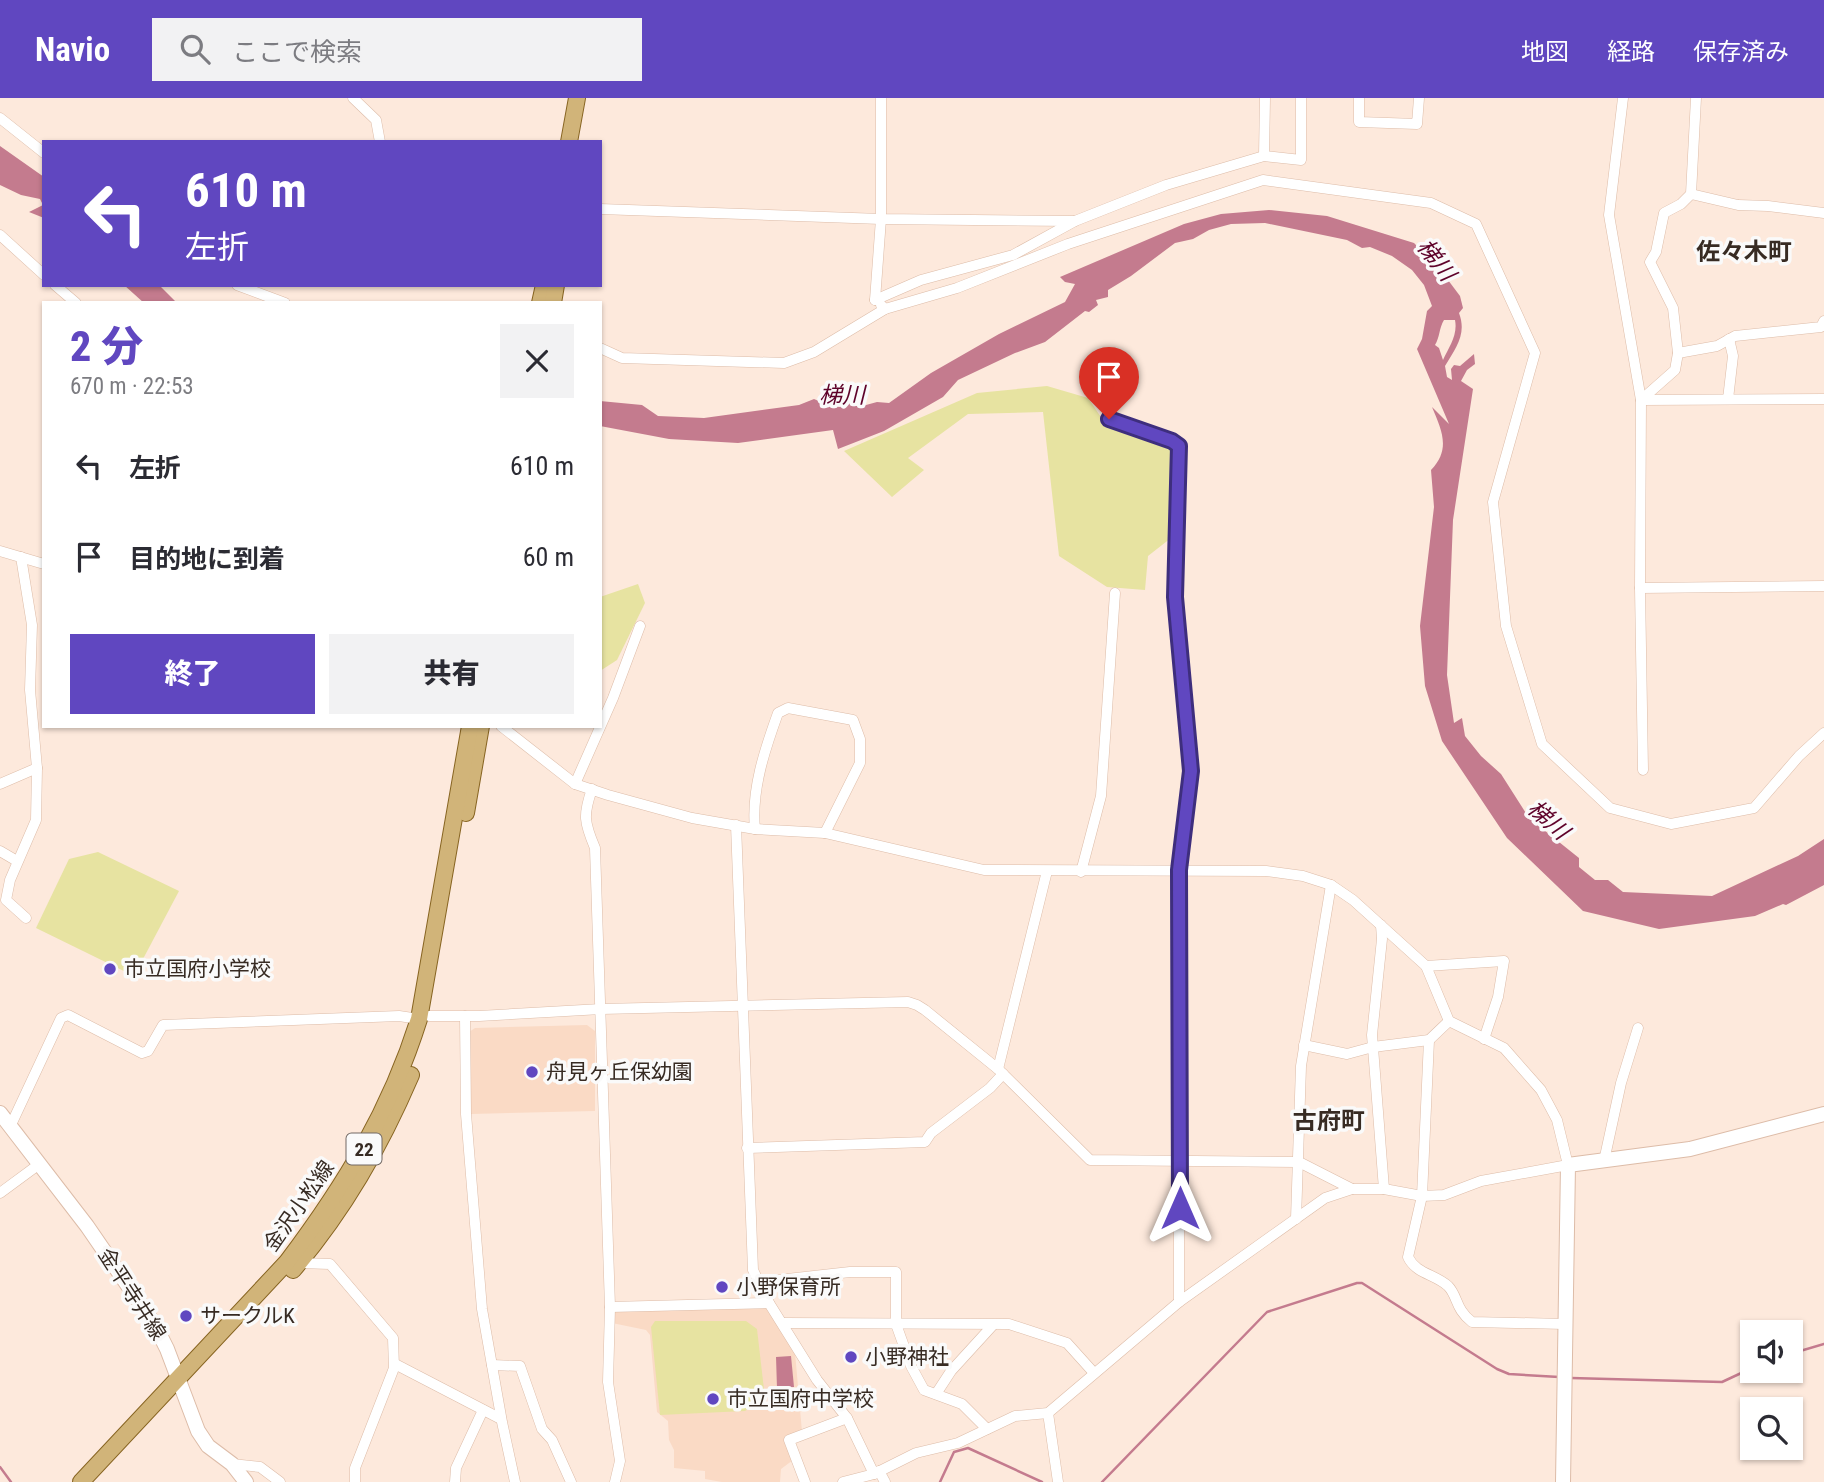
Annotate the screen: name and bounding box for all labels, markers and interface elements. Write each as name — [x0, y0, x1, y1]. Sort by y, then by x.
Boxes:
search box — [152, 18, 642, 81]
text: Navio — [35, 30, 110, 69]
icon: search — [176, 30, 214, 68]
text: ここで検索 — [232, 37, 362, 67]
text: 地図 — [1521, 38, 1569, 66]
text: 経路 — [1607, 38, 1655, 66]
text: 保存済み — [1693, 38, 1789, 66]
text: 610 m — [185, 162, 307, 219]
icon: left — [70, 168, 161, 259]
text: 左折 — [185, 228, 249, 266]
water label: 梯川 — [1411, 234, 1463, 289]
district label: 佐々木町 — [1696, 238, 1792, 266]
text: 2 分 — [70, 322, 143, 371]
button: close — [500, 324, 574, 398]
pin — [1079, 347, 1139, 419]
icon: arrive — [1090, 358, 1128, 396]
text: 670 m · 22:53 — [70, 373, 194, 400]
water label: 梯川 — [819, 382, 868, 409]
icon: left — [70, 447, 108, 485]
text: 610 m — [510, 451, 574, 481]
text: 左折 — [129, 453, 181, 483]
icon: arrive — [70, 538, 108, 576]
text: 60 m — [523, 542, 574, 572]
text: 目的地に到着 — [129, 544, 285, 574]
button: 終了 — [70, 634, 315, 714]
button: 共有 — [329, 634, 574, 714]
water label: 梯川 — [1522, 795, 1576, 847]
place label: 市立国府小学校 — [124, 957, 271, 981]
marker: 市立国府小学校 — [102, 961, 118, 977]
place label: 舟見ヶ丘保幼園 — [546, 1060, 693, 1084]
marker: 舟見ヶ丘保幼園 — [524, 1064, 540, 1080]
district label: 古府町 — [1293, 1107, 1365, 1135]
road number: 22 — [346, 1134, 382, 1164]
street label: 金沢小松線 — [259, 1156, 339, 1256]
position arrow — [1143, 1171, 1217, 1245]
street label: 金平寺井線 — [93, 1243, 171, 1345]
place label: 小野保育所 — [736, 1275, 841, 1299]
marker: 小野保育所 — [714, 1279, 730, 1295]
place label: サークルK — [200, 1304, 295, 1328]
marker: サークルK — [178, 1308, 194, 1324]
map controls — [1740, 1320, 1803, 1460]
button: sound — [1740, 1320, 1803, 1383]
place label: 小野神社 — [865, 1345, 949, 1369]
marker: 小野神社 — [843, 1349, 859, 1365]
place label: 市立国府中学校 — [727, 1387, 874, 1411]
marker: 市立国府中学校 — [705, 1391, 721, 1407]
button: search — [1740, 1397, 1803, 1460]

